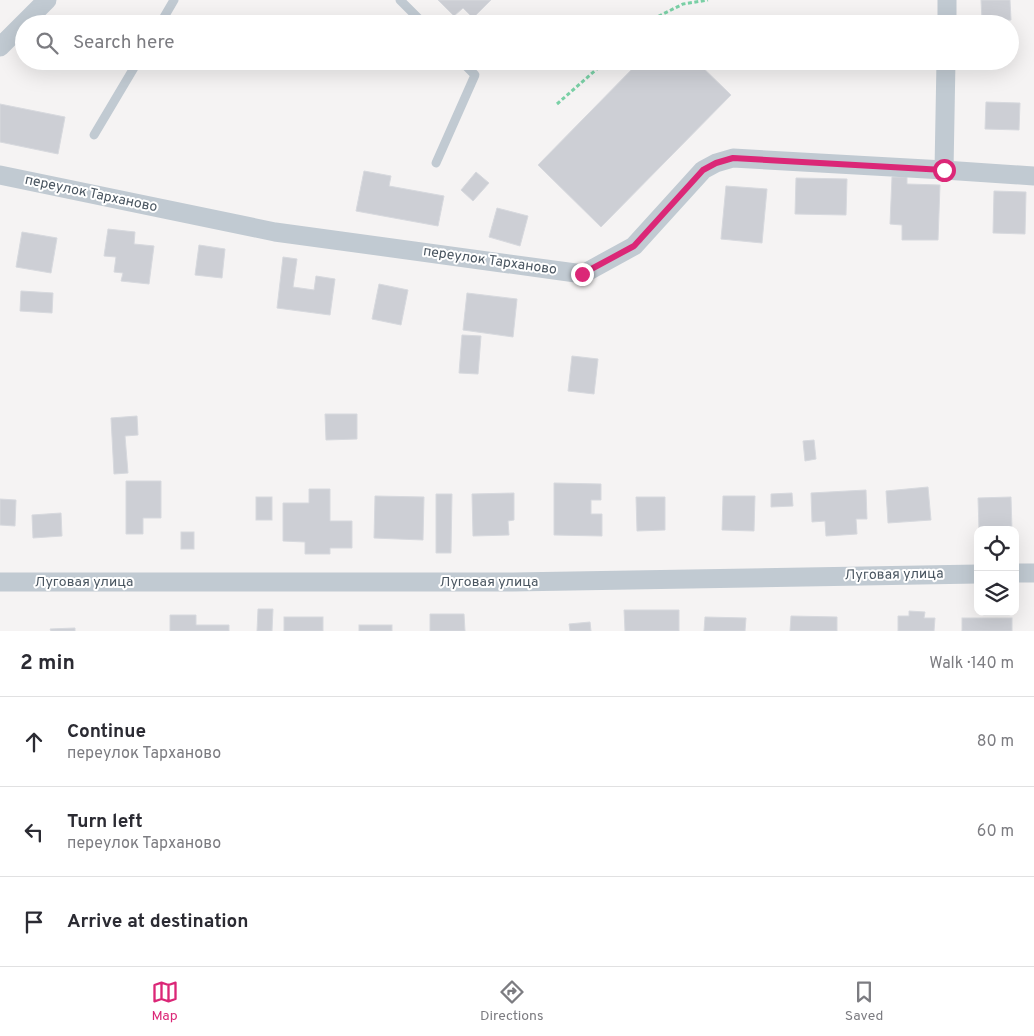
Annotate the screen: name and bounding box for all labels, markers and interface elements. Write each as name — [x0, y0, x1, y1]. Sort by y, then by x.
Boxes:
search box — [15, 15, 1019, 70]
icon: search — [33, 29, 61, 57]
text: Search here — [73, 31, 175, 55]
route start — [933, 159, 956, 182]
street label: переулок Тарханово — [23, 172, 159, 216]
street label: переулок Тарханово — [422, 243, 558, 279]
route end — [571, 263, 594, 286]
map controls — [974, 526, 1019, 616]
button: locate — [974, 526, 1019, 571]
street label: Луговая улица — [844, 566, 944, 584]
button: layers — [974, 571, 1019, 616]
street label: Луговая улица — [35, 574, 133, 591]
street label: Луговая улица — [440, 574, 538, 591]
text: 2 min — [20, 650, 75, 677]
text: Walk · 140 m — [929, 654, 1014, 674]
text: Continue — [67, 720, 146, 744]
icon: ahead — [20, 728, 48, 756]
text: 80 m — [977, 732, 1014, 752]
text: переулок Тарханово — [67, 744, 221, 764]
text: Turn left — [67, 810, 143, 834]
icon: left — [20, 818, 48, 846]
text: 60 m — [977, 822, 1014, 842]
text: переулок Тарханово — [67, 834, 221, 854]
icon: arrive — [20, 908, 48, 936]
text: Arrive at destination — [67, 910, 248, 934]
tab: Map — [151, 978, 179, 1025]
tab: Directions — [480, 978, 544, 1025]
tab: Saved — [845, 978, 883, 1025]

